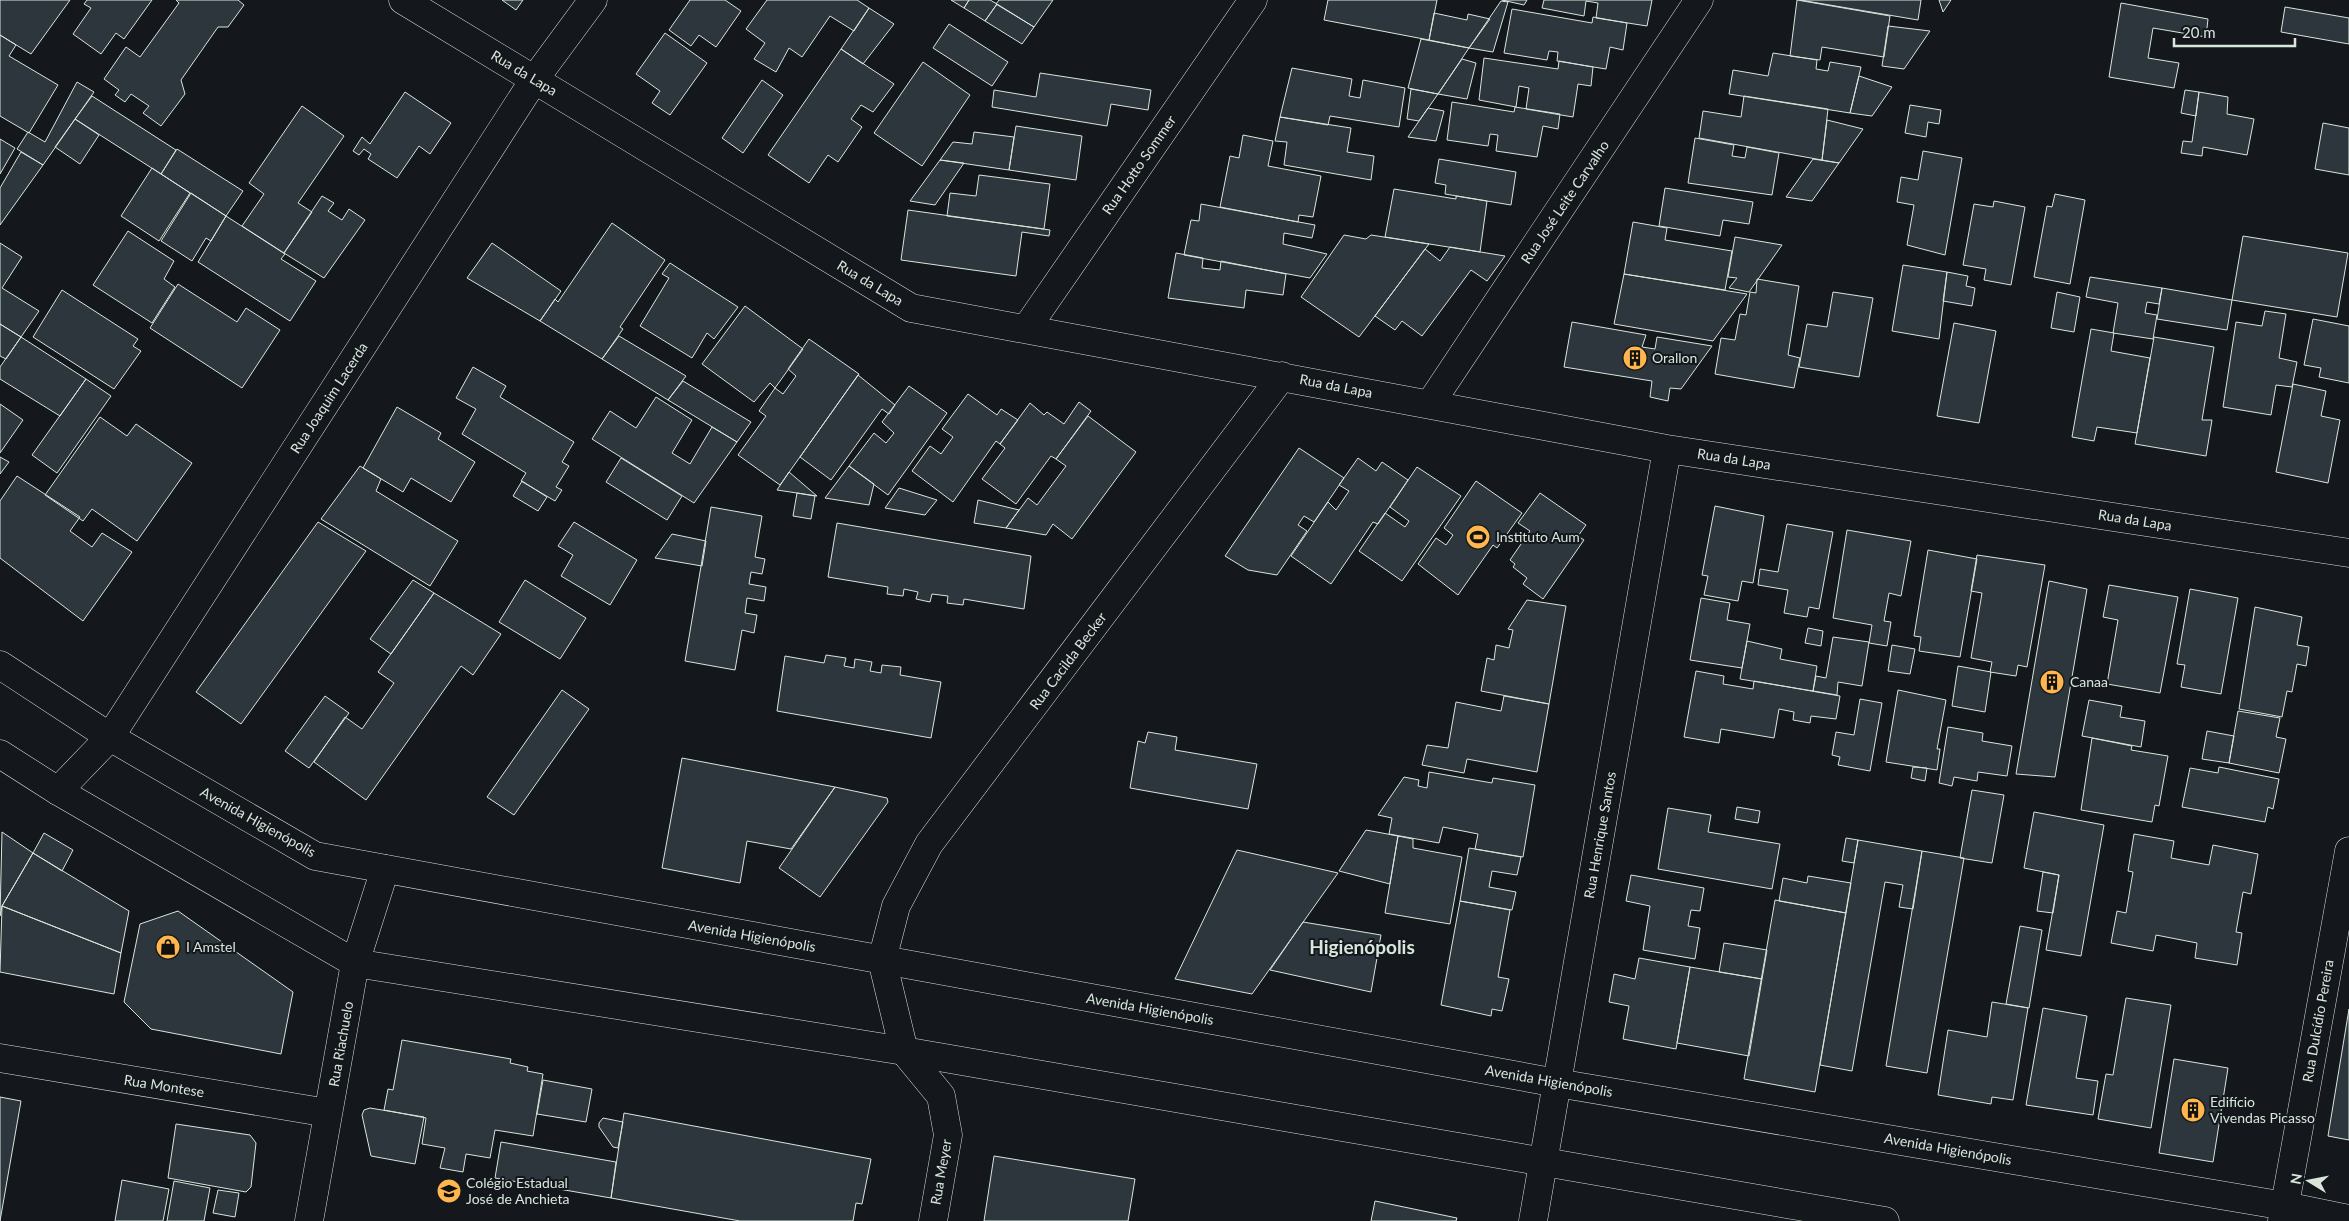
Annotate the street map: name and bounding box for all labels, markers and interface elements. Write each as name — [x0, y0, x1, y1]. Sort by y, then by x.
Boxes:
scale bar — [2174, 15, 2295, 47]
text: 20 m — [2182, 23, 2216, 41]
street label: Rua da Lapa — [488, 46, 560, 99]
street label: Rua Hotto Sommer — [1098, 112, 1179, 218]
street label: Rua José Leite Carvalho — [1517, 137, 1612, 267]
street label: Rua da Lapa — [834, 256, 906, 309]
street label: Rua Joaquim Lacerda — [286, 339, 371, 456]
building icon: Orallon — [1622, 345, 1648, 371]
place label: Orallon — [1652, 349, 1697, 366]
street label: Rua da Lapa — [1298, 370, 1374, 401]
street label: Rua da Lapa — [1696, 444, 1772, 473]
street label: Rua da Lapa — [2097, 505, 2173, 534]
sports icon: Instituto Aum — [1465, 524, 1491, 550]
place label: Instituto Aum — [1496, 528, 1580, 545]
street label: Rua Cacilda Becker — [1026, 609, 1110, 713]
building icon: Canaa — [2039, 669, 2065, 695]
place label: Canaa — [2070, 673, 2108, 690]
street label: Rua Henrique Santos — [1580, 770, 1619, 900]
street label: Avenida Higienópolis — [198, 783, 319, 860]
street label: Avenida Higienópolis — [687, 916, 817, 955]
shop icon: I Amstel — [155, 934, 181, 960]
district label: Higienópolis — [1309, 935, 1415, 958]
place label: I Amstel — [186, 938, 236, 955]
street label: Rua Dulcídio Pereira — [2298, 958, 2337, 1084]
street label: Avenida Higienópolis — [1085, 989, 1215, 1028]
street label: Rua Riachuelo — [325, 1000, 356, 1088]
street label: Avenida Higienópolis — [1484, 1061, 1614, 1100]
street label: Rua Montese — [123, 1071, 205, 1100]
place label: Edifício Vivendas Picasso — [2210, 1093, 2315, 1126]
building icon: Edifício Vivendas Picasso — [2180, 1097, 2206, 1123]
street label: Avenida Higienópolis — [1883, 1129, 2013, 1168]
street label: Rua Meyer — [926, 1138, 955, 1206]
north arrow — [2284, 1156, 2334, 1206]
text: N — [2286, 1172, 2305, 1185]
place label: Colégio Estadual José de Anchieta — [466, 1174, 569, 1207]
school or university icon: Colégio Estadual José de Anchieta — [436, 1178, 462, 1204]

